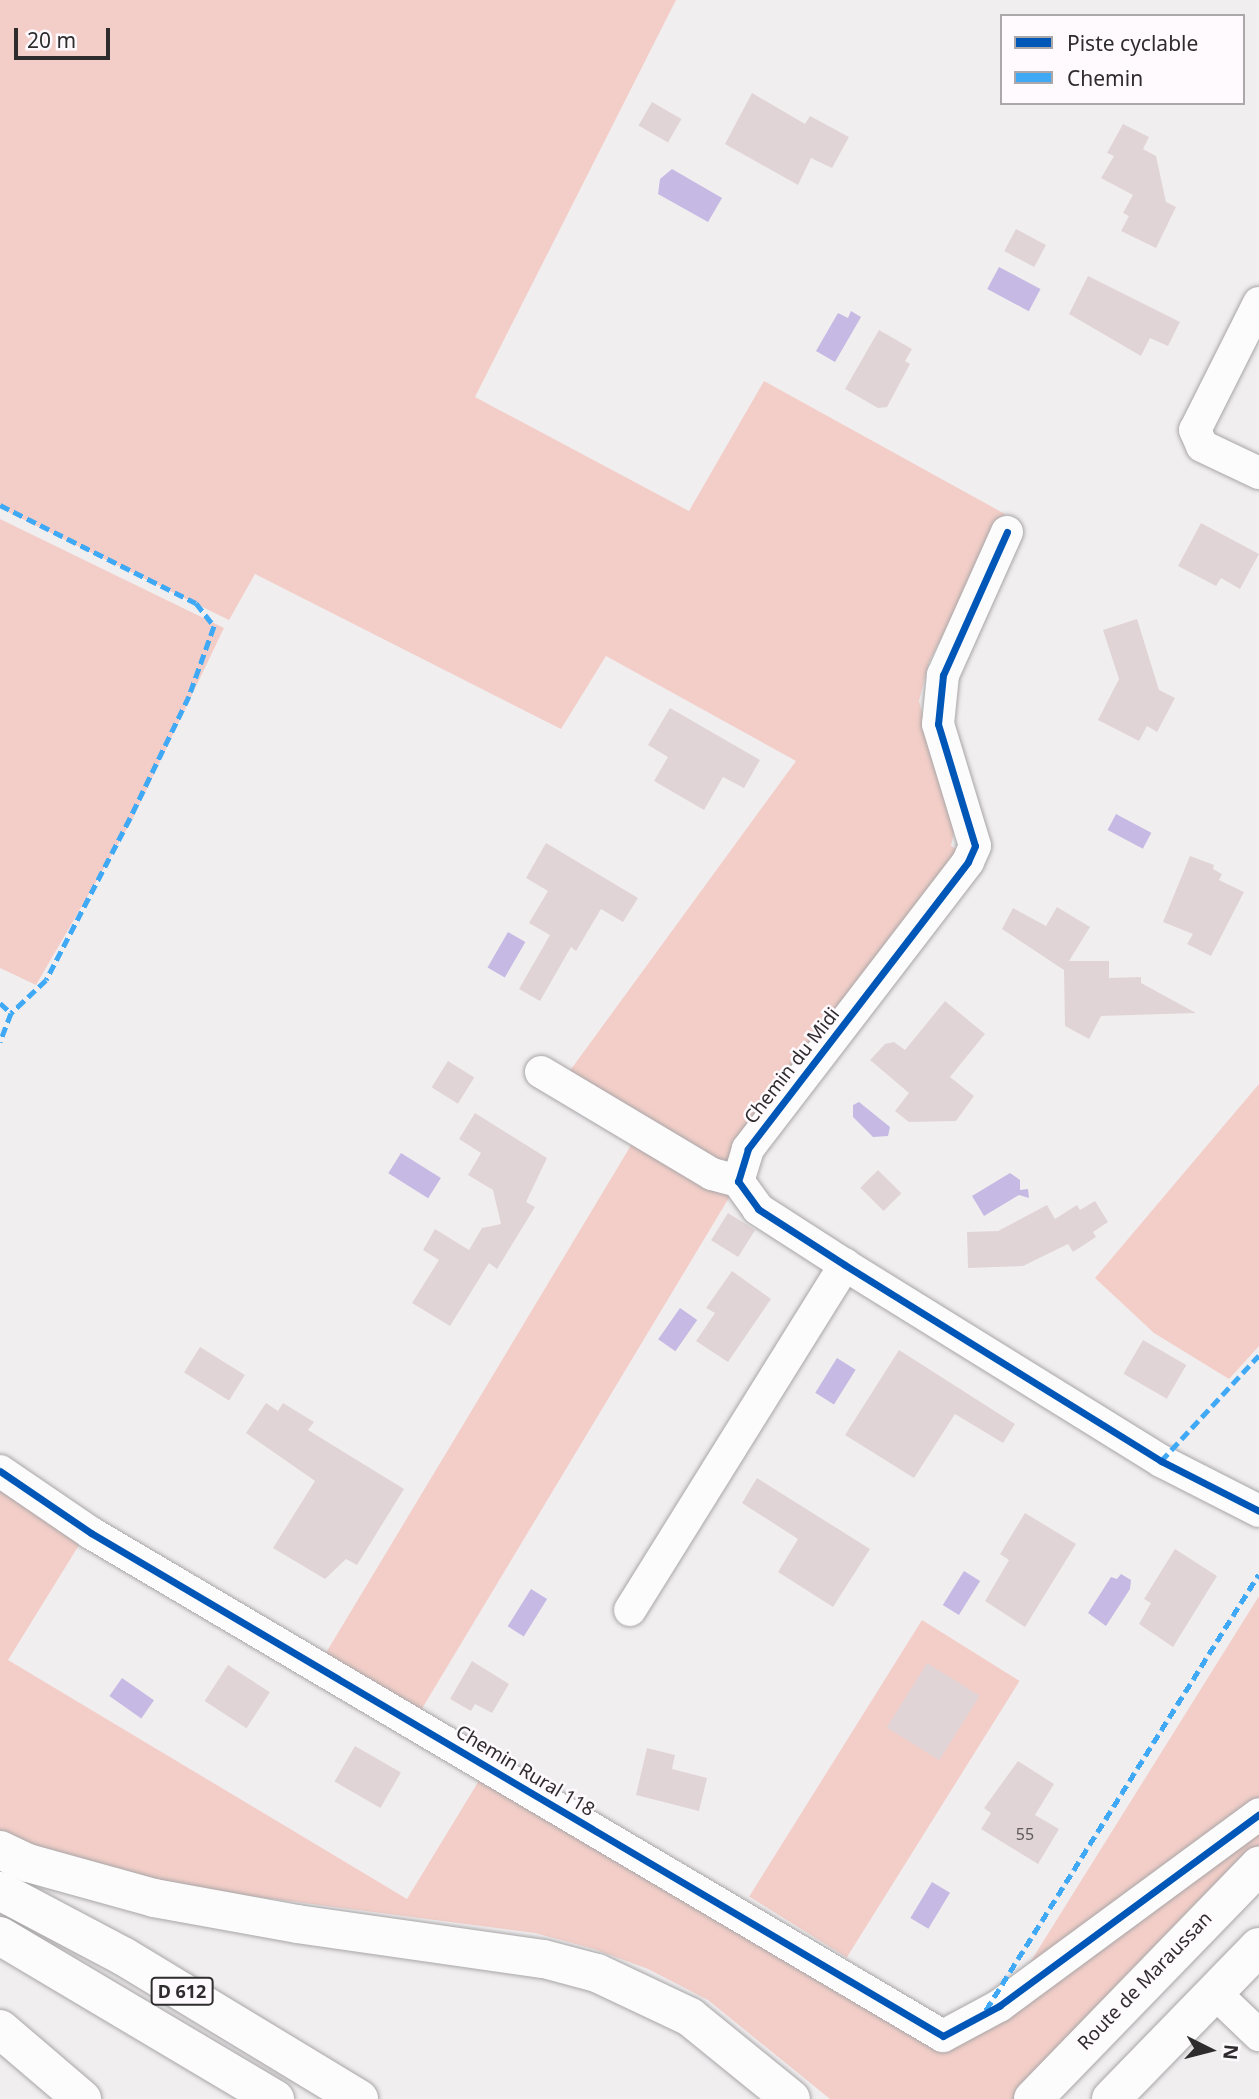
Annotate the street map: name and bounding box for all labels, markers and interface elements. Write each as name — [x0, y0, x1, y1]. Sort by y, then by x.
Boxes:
scale bar — [18, 14, 114, 58]
legend — [1000, 14, 1245, 105]
text: 20 m — [27, 26, 76, 54]
text: Piste cyclable — [1067, 29, 1198, 57]
text: Chemin — [1067, 64, 1143, 92]
street label: Chemin du Midi — [740, 1003, 844, 1129]
street label: Chemin Rural 118 — [451, 1721, 599, 1821]
house number: 55 — [1016, 1824, 1034, 1844]
street label: Route de Maraussan — [1073, 1907, 1217, 2055]
road number: D 612 — [150, 1977, 214, 2006]
north arrow — [1175, 2015, 1245, 2085]
text: N — [1217, 2043, 1245, 2061]

